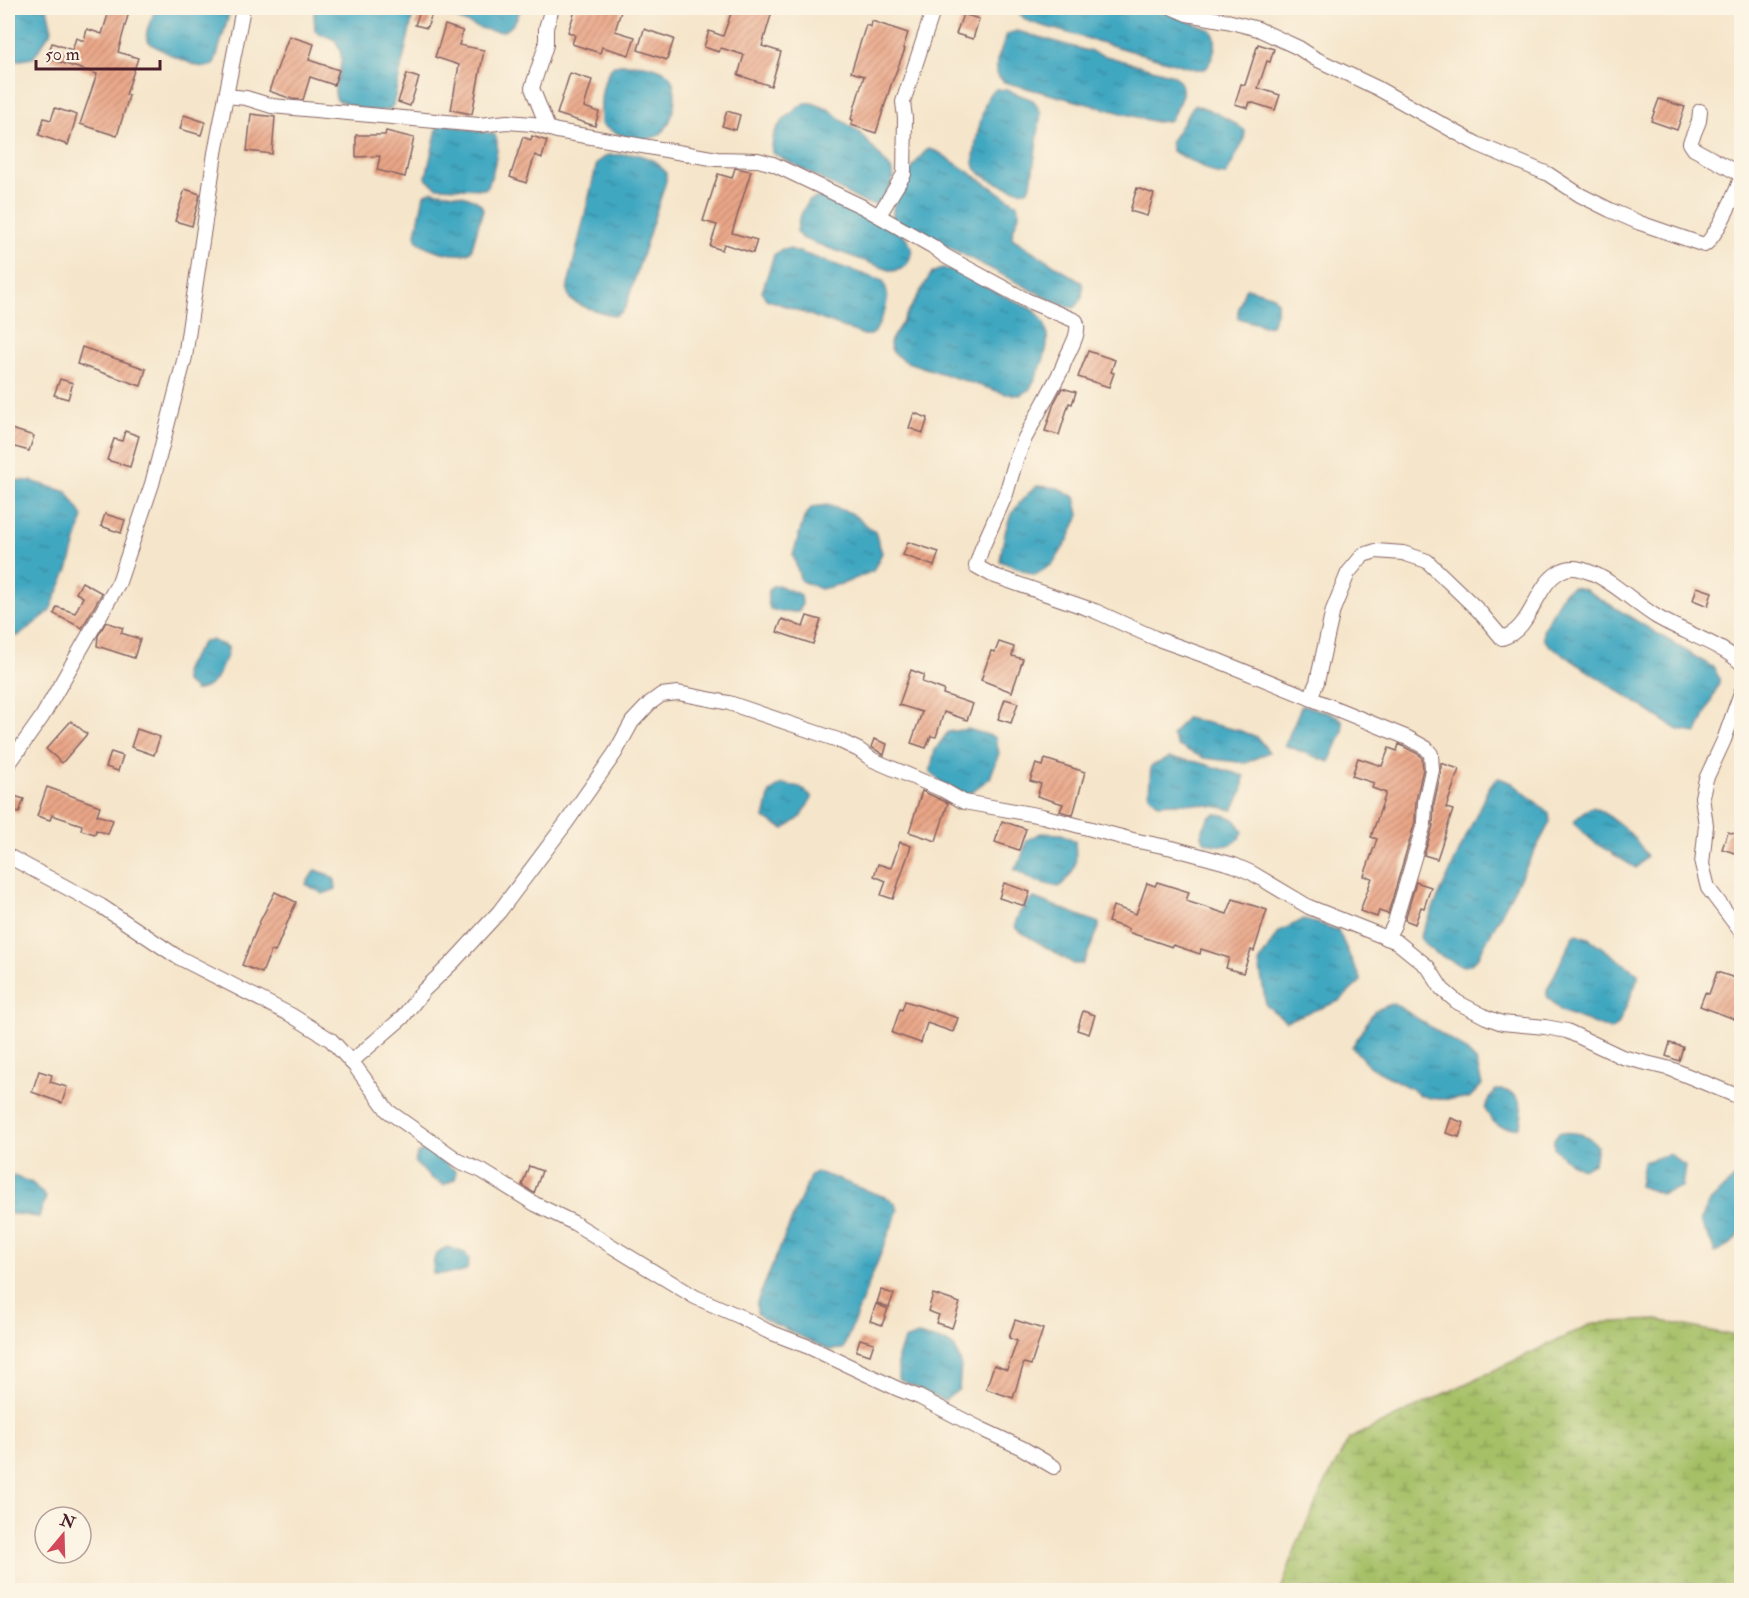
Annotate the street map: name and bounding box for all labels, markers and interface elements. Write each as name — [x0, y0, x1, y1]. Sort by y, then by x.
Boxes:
scale bar — [36, 33, 160, 71]
text: 50 m — [45, 43, 80, 66]
north arrow — [33, 1505, 93, 1565]
text: N — [57, 1510, 78, 1534]

